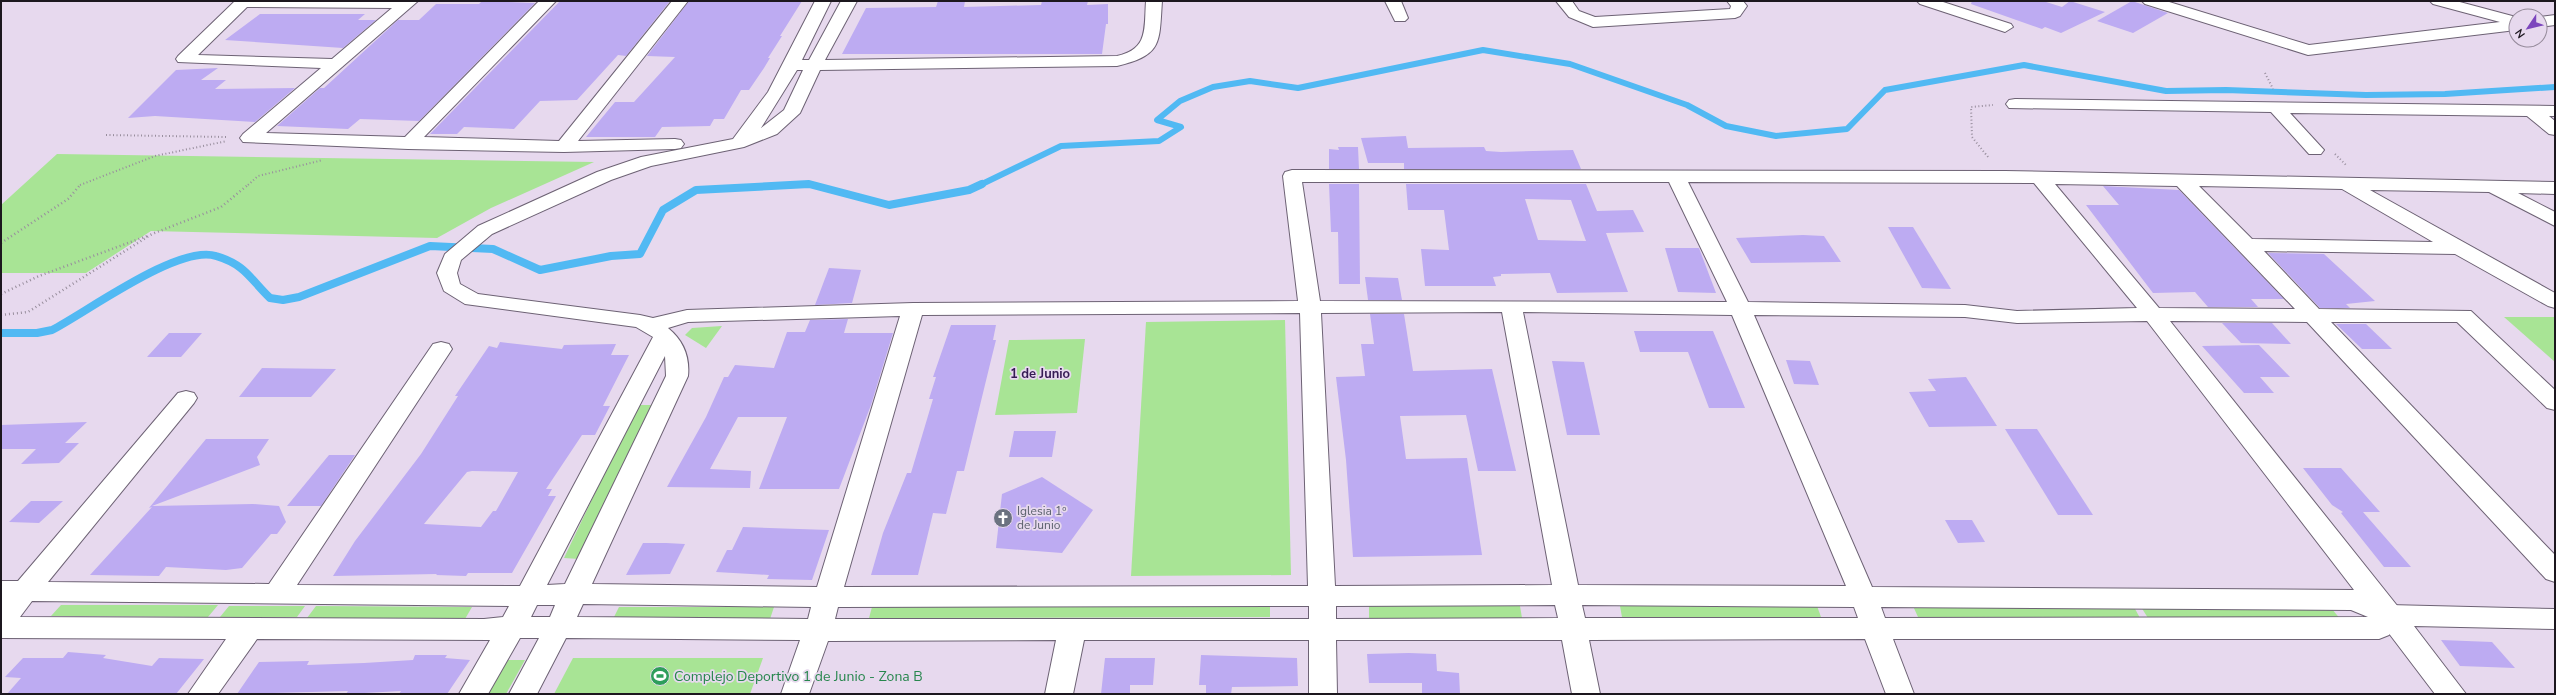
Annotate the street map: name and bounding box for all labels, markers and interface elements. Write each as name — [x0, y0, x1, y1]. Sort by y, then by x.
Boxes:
north arrow — [2508, 8, 2548, 48]
text: N — [2512, 26, 2529, 41]
district label: 1 de Junio — [1010, 365, 1070, 383]
place label: Iglesia 1º de Junio — [1017, 503, 1066, 533]
church icon: Iglesia 1º de Junio — [992, 507, 1014, 529]
sports icon: Complejo Deportivo 1 de Junio - Zona B — [649, 665, 671, 687]
place label: Complejo Deportivo 1 de Junio - Zona B — [674, 667, 923, 686]

